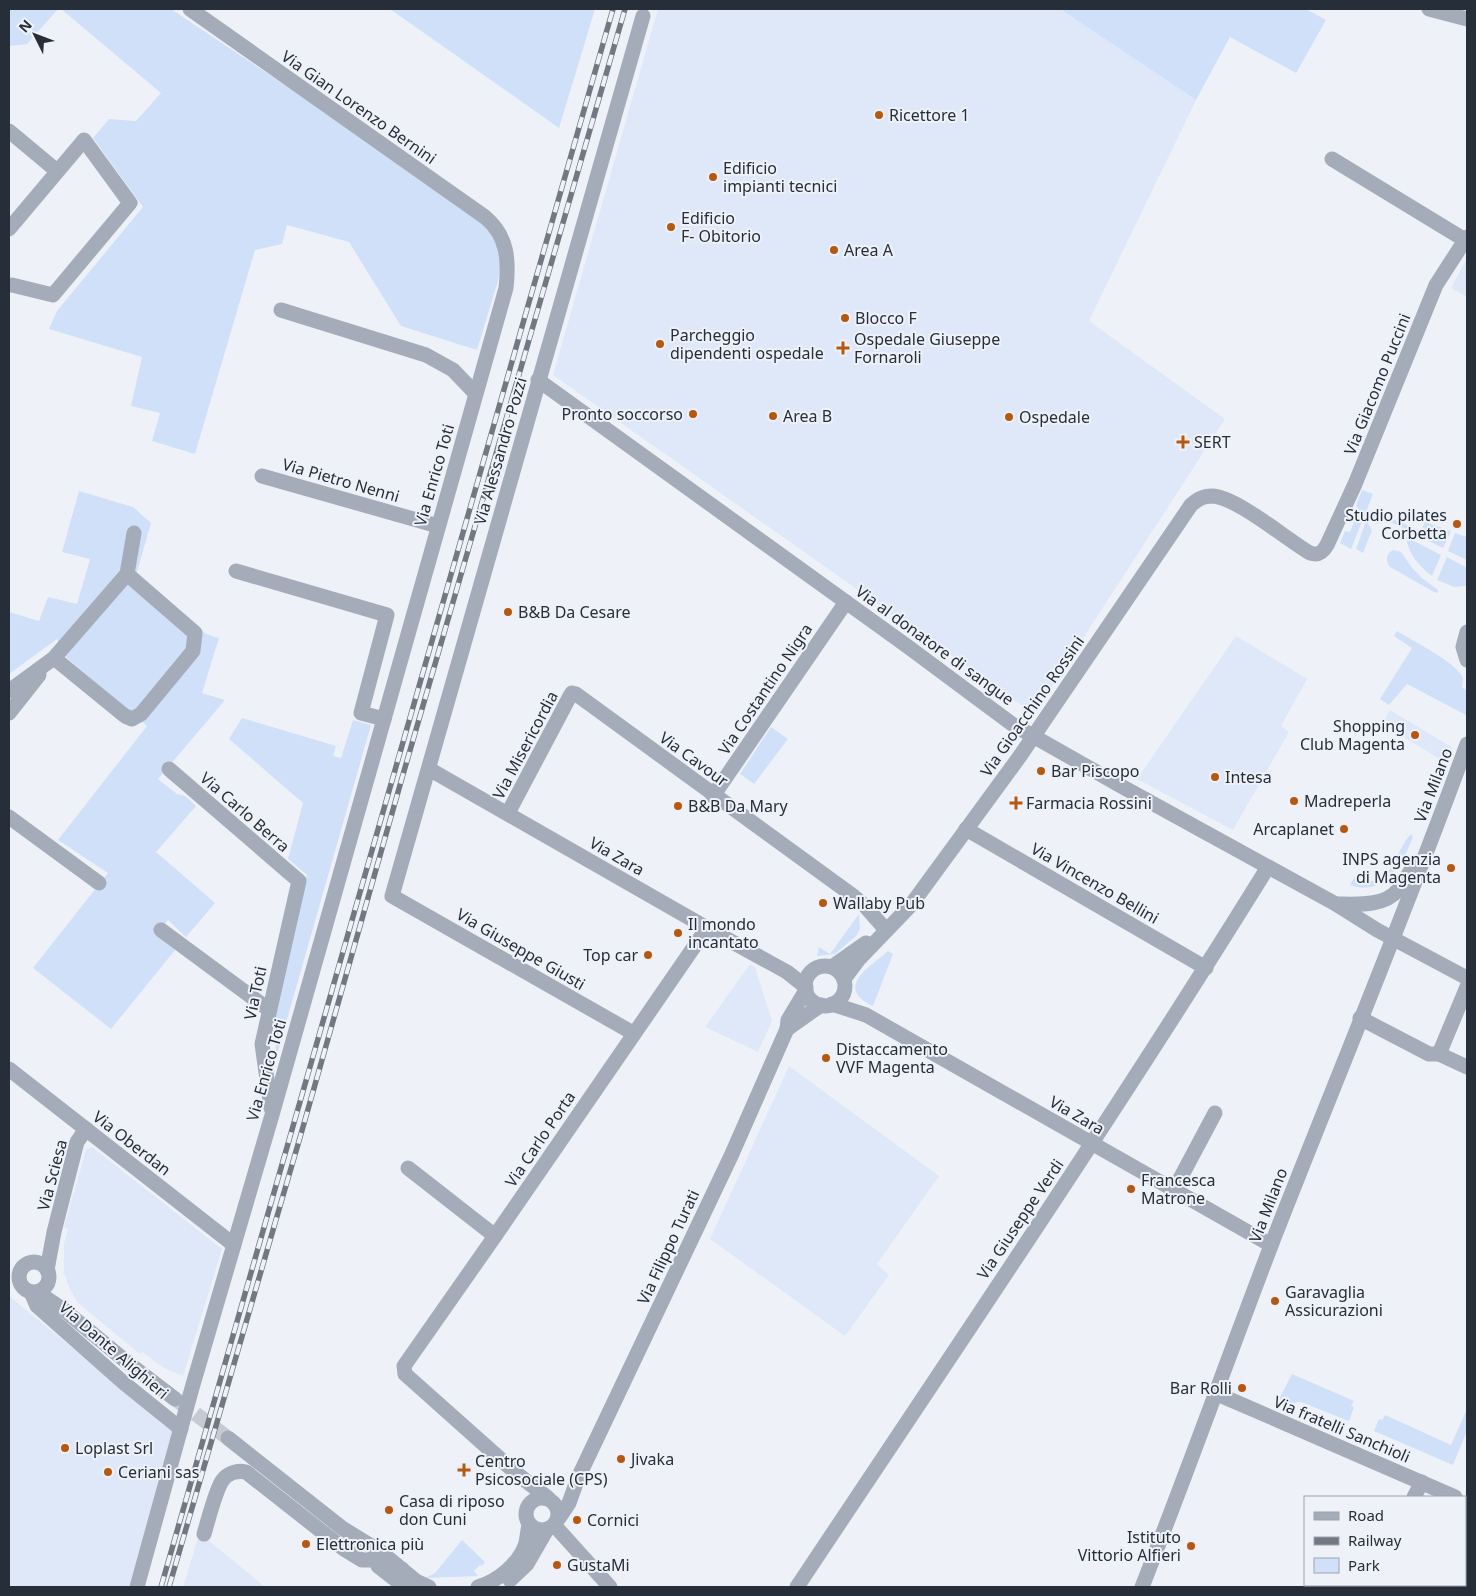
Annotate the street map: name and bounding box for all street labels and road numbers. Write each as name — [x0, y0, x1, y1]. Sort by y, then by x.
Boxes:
street label: Via Gian Lorenzo Bernini — [277, 45, 441, 169]
street label: Via Giacomo Puccini — [1339, 310, 1415, 458]
street label: Via Alessandro Pozzi — [468, 375, 532, 527]
street label: Via Enrico Toti — [409, 421, 459, 529]
street label: Via Pietro Nenni — [280, 453, 402, 507]
street label: Via al donatore di sangue — [851, 580, 1019, 710]
street label: Via Costantino Nigra — [713, 619, 817, 759]
street label: Via Gioacchino Rossini — [975, 631, 1089, 781]
street label: Via Misericordia — [487, 687, 563, 803]
street label: Via Cavour — [655, 727, 733, 792]
street label: Via Milano — [1409, 745, 1457, 825]
street label: Via Carlo Berra — [196, 767, 294, 857]
street label: Via Zara — [585, 831, 649, 881]
street label: Via Vincenzo Bellini — [1027, 837, 1163, 929]
street label: Via Giuseppe Giusti — [453, 903, 589, 995]
street label: Via Toti — [239, 964, 271, 1022]
street label: Via Enrico Toti — [241, 1016, 291, 1124]
street label: Via Carlo Porta — [500, 1087, 580, 1191]
street label: Via Zara — [1045, 1090, 1109, 1140]
street label: Via Oberdan — [88, 1106, 176, 1180]
street label: Via Sciesa — [32, 1137, 72, 1213]
street label: Via Giuseppe Verdi — [972, 1155, 1068, 1283]
street label: Via Milano — [1244, 1165, 1292, 1245]
street label: Via Filippo Turati — [632, 1186, 704, 1308]
street label: Via Dante Alighieri — [55, 1296, 173, 1404]
street label: Via fratelli Sanchioli — [1270, 1390, 1414, 1468]

